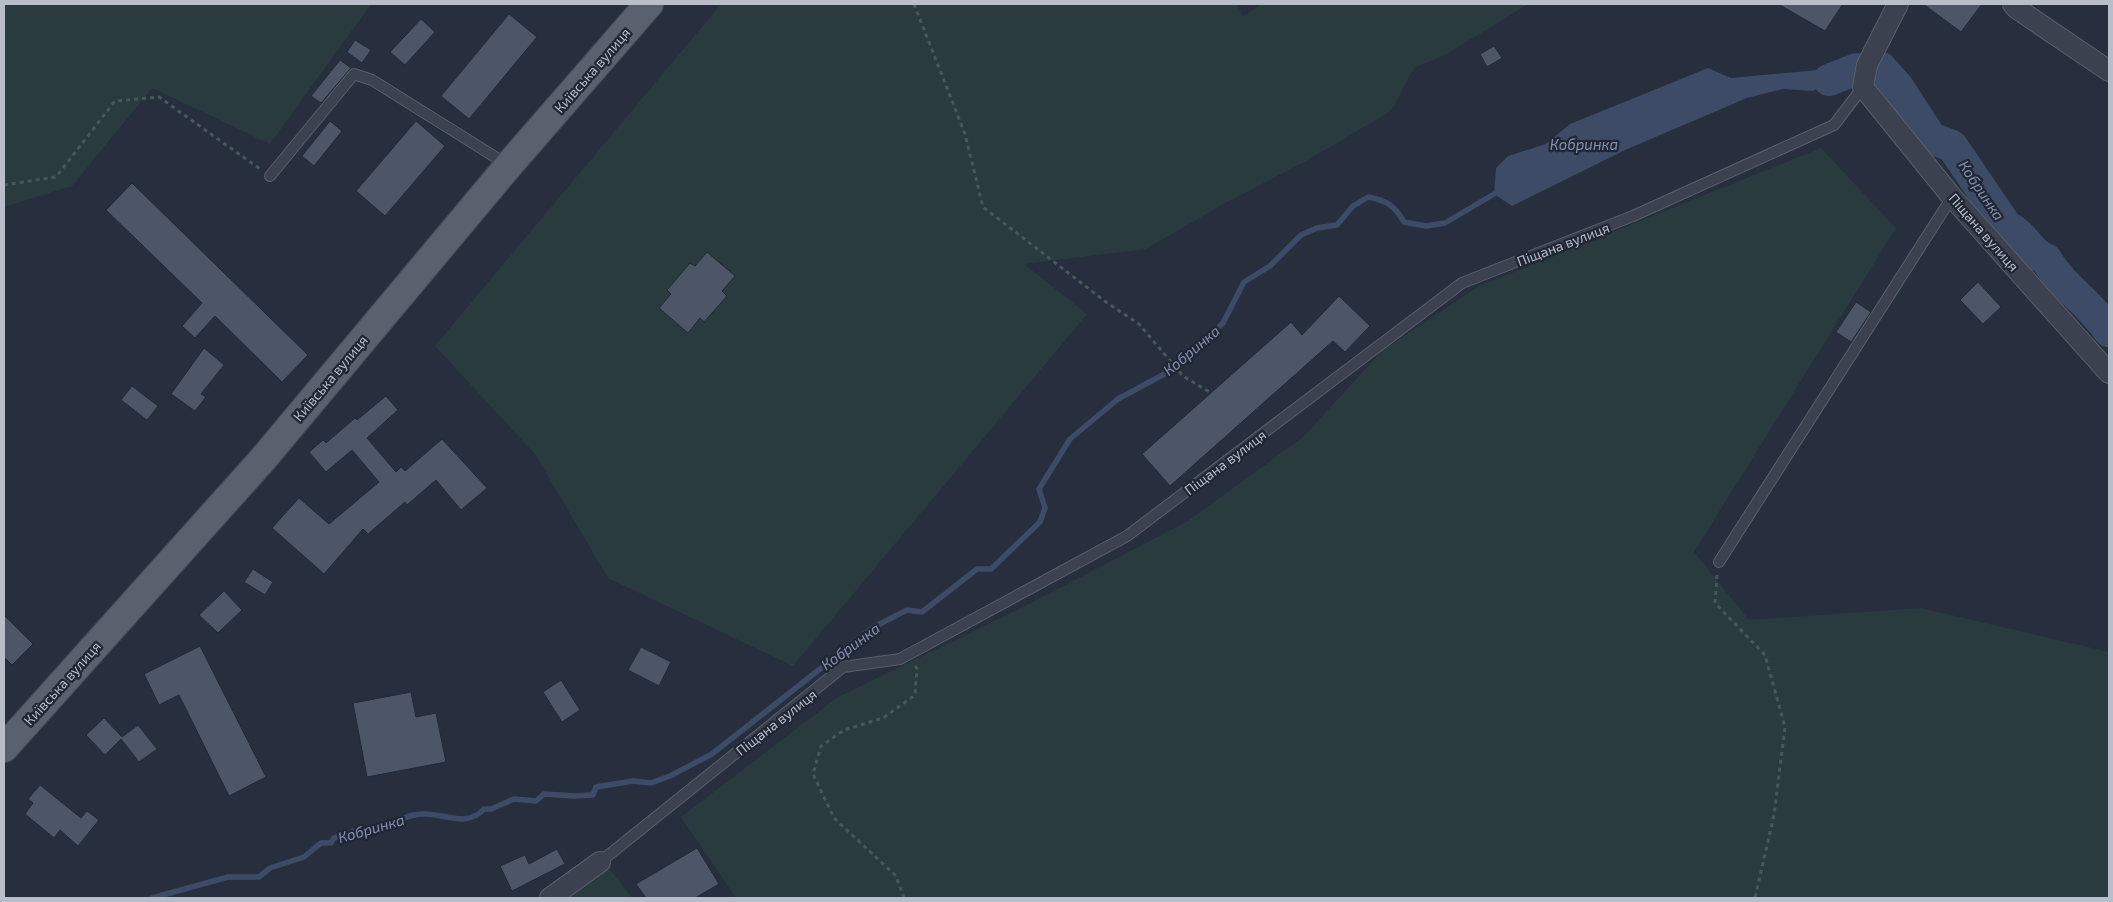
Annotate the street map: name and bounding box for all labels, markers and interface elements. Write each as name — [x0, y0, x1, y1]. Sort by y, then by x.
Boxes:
street label: Київська вулиця — [550, 24, 634, 116]
water label: Кобринка — [1550, 135, 1618, 153]
water label: Кобринка — [1955, 157, 2009, 223]
street label: Піщана вулиця — [1945, 189, 2023, 275]
street label: Піщана вулиця — [1514, 219, 1612, 269]
water label: Кобринка — [1159, 321, 1223, 379]
street label: Київська вулиця — [289, 332, 371, 424]
street label: Піщана вулиця — [1181, 426, 1269, 498]
water label: Кобринка — [817, 619, 883, 673]
street label: Київська вулиця — [20, 638, 104, 728]
street label: Піщана вулиця — [732, 685, 820, 759]
water label: Кобринка — [336, 810, 406, 846]

